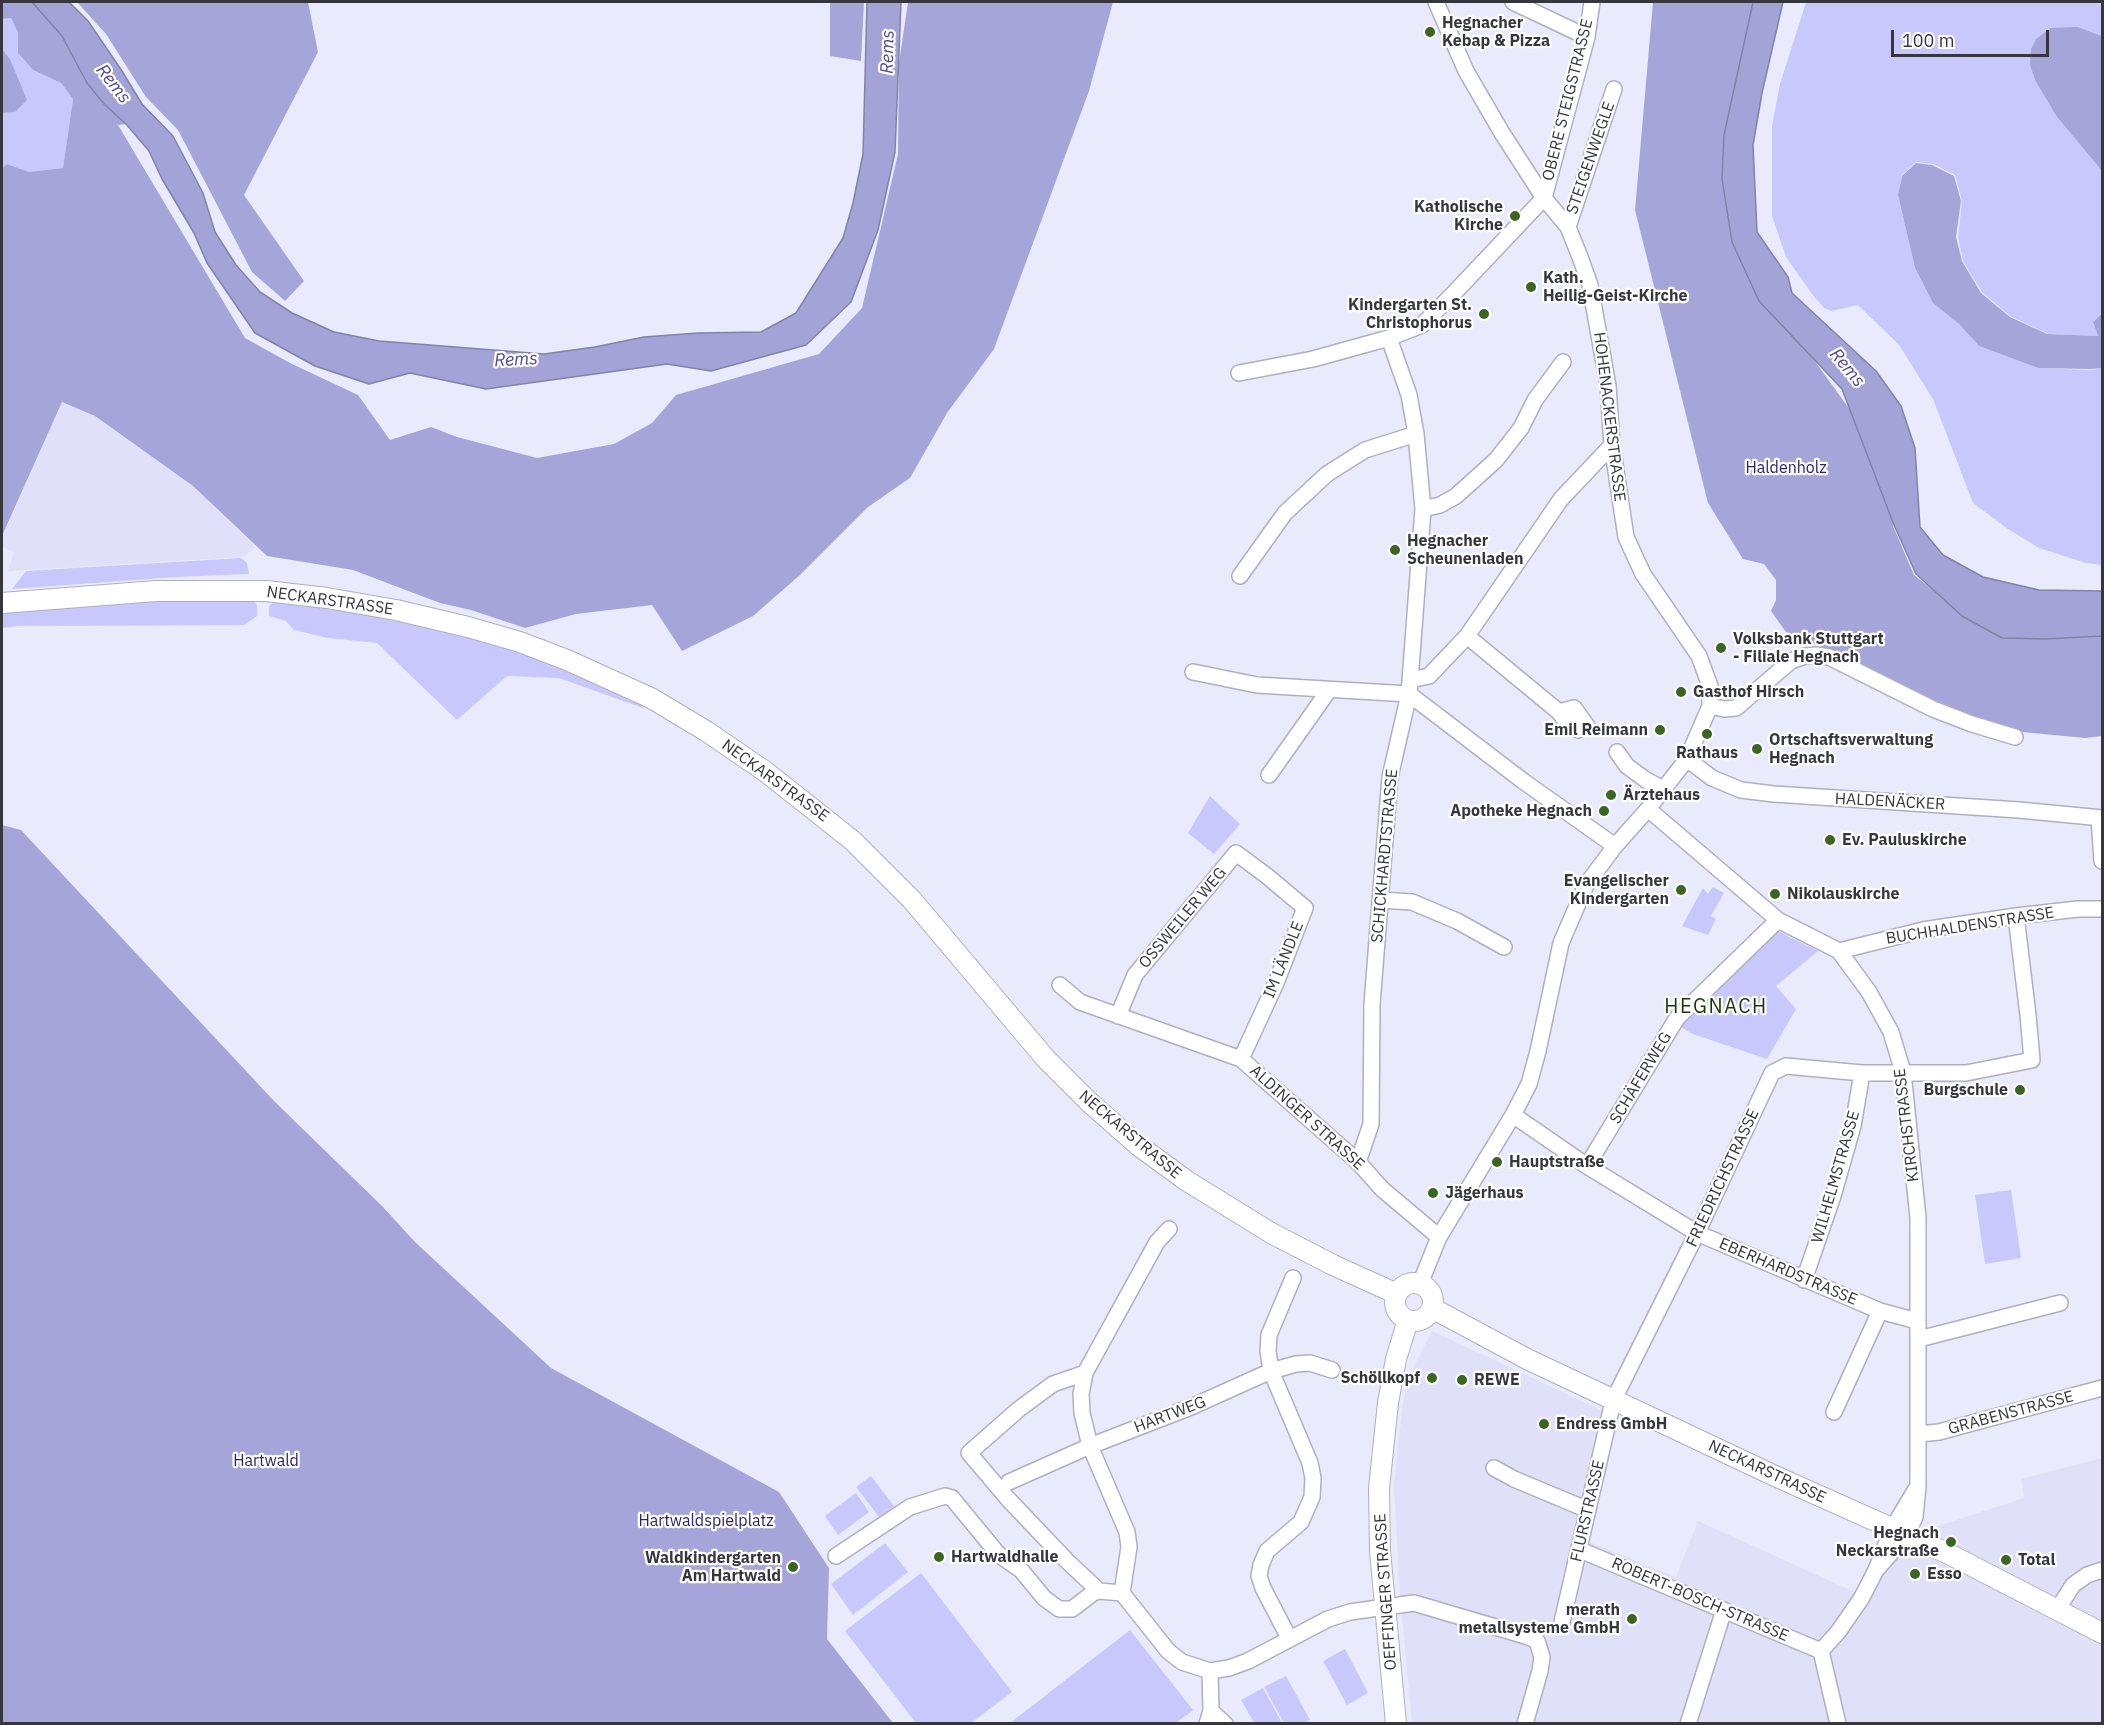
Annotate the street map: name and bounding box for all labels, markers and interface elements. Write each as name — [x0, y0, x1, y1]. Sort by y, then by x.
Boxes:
place label: Hegnacher Kebap & Pizza — [1442, 13, 1550, 51]
street label: OBERE STEIGSTRASSE — [1539, 17, 1597, 183]
scale bar — [1894, 18, 2052, 56]
marker: Hegnacher Kebap & Pizza — [1423, 25, 1437, 39]
text: 100 m — [1902, 29, 1954, 52]
water label: Rems — [877, 30, 899, 74]
water label: Rems — [91, 60, 135, 108]
street label: STEIGENWEGLE — [1563, 99, 1619, 217]
place label: Katholische Kirche — [1414, 197, 1503, 235]
marker: Katholische Kirche — [1508, 209, 1522, 223]
place label: Kath. Heilig-Geist-Kirche — [1543, 268, 1687, 306]
marker: Kath. Heilig-Geist-Kirche — [1524, 280, 1538, 294]
place label: Kindergarten St. Christophorus — [1348, 295, 1472, 333]
marker: Kindergarten St. Christophorus — [1477, 307, 1491, 321]
street label: HOHENACKERSTRASSE — [1589, 331, 1629, 503]
water label: Rems — [1825, 344, 1869, 392]
water label: Rems — [494, 348, 538, 372]
park label: Haldenholz — [1745, 458, 1827, 478]
place label: Hegnacher Scheunenladen — [1407, 531, 1524, 569]
marker: Hegnacher Scheunenladen — [1388, 543, 1402, 557]
street label: NECKARSTRASSE — [265, 583, 395, 619]
place label: Volksbank Stuttgart - Filiale Hegnach — [1733, 629, 1884, 667]
marker: Volksbank Stuttgart - Filiale Hegnach — [1714, 641, 1728, 655]
place label: Gasthof Hirsch — [1693, 682, 1804, 702]
marker: Gasthof Hirsch — [1674, 685, 1688, 699]
place label: Emil Reimann — [1544, 720, 1648, 740]
marker: Emil Reimann — [1653, 723, 1667, 737]
marker: Rathaus — [1700, 727, 1714, 741]
place label: Ortschaftsverwaltung Hegnach — [1769, 730, 1933, 768]
street label: NECKARSTRASSE — [718, 736, 832, 826]
marker: Ortschaftsverwaltung Hegnach — [1750, 742, 1764, 756]
place label: Rathaus — [1676, 743, 1738, 763]
street label: SCHICKHARDTSTRASSE — [1368, 768, 1402, 944]
place label: Ärztehaus — [1623, 785, 1700, 805]
marker: Ärztehaus — [1604, 788, 1618, 802]
street label: HALDENÄCKER — [1834, 790, 1946, 814]
place label: Apotheke Hegnach — [1450, 801, 1592, 821]
marker: Apotheke Hegnach — [1597, 804, 1611, 818]
place label: Ev. Pauluskirche — [1842, 830, 1967, 850]
marker: Ev. Pauluskirche — [1823, 833, 1837, 847]
street label: OSSWEILER WEG — [1135, 864, 1231, 972]
place label: Evangelischer Kindergarten — [1564, 871, 1669, 909]
marker: Evangelischer Kindergarten — [1674, 883, 1688, 897]
place label: Nikolauskirche — [1787, 884, 1900, 904]
marker: Nikolauskirche — [1768, 887, 1782, 901]
street label: BUCHHALDENSTRASSE — [1885, 903, 2055, 949]
street label: IM LÄNDLE — [1260, 919, 1308, 1001]
district label: HEGNACH — [1664, 995, 1768, 1019]
street label: SCHÄFERWEG — [1606, 1029, 1676, 1127]
street label: ALDINGER STRASSE — [1246, 1061, 1368, 1175]
street label: KIRCHSTRASSE — [1891, 1067, 1923, 1183]
place label: Burgschule — [1923, 1080, 2008, 1100]
marker: Burgschule — [2013, 1083, 2027, 1097]
street label: NECKARSTRASSE — [1075, 1087, 1185, 1183]
street label: FRIEDRICHSTRASSE — [1683, 1106, 1763, 1250]
street label: WILHELMSTRASSE — [1808, 1109, 1864, 1245]
place label: Hauptstraße — [1509, 1152, 1605, 1172]
marker: Hauptstraße — [1490, 1155, 1504, 1169]
place label: Jägerhaus — [1445, 1183, 1523, 1203]
marker: Jägerhaus — [1426, 1186, 1440, 1200]
street label: EBERHARDSTRASSE — [1716, 1234, 1860, 1310]
place label: Schöllkopf — [1340, 1368, 1420, 1388]
place label: REWE — [1474, 1370, 1520, 1390]
marker: Schöllkopf — [1425, 1371, 1439, 1385]
marker: REWE — [1455, 1373, 1469, 1387]
street label: GRABENSTRASSE — [1946, 1387, 2076, 1439]
street label: HARTWEG — [1131, 1393, 1209, 1437]
place label: Endress GmbH — [1556, 1414, 1667, 1434]
marker: Endress GmbH — [1537, 1417, 1551, 1431]
street label: NECKARSTRASSE — [1705, 1436, 1829, 1508]
park label: Hartwald — [233, 1451, 299, 1471]
street label: FLURSTRASSE — [1567, 1458, 1609, 1564]
park label: Hartwaldspielplatz — [638, 1511, 774, 1531]
street label: OEFFINGER STRASSE — [1371, 1513, 1401, 1671]
place label: Hegnach Neckarstraße — [1836, 1523, 1939, 1561]
marker: Hegnach Neckarstraße — [1944, 1535, 1958, 1549]
place label: Hartwaldhalle — [951, 1547, 1058, 1567]
place label: Waldkindergarten Am Hartwald — [645, 1548, 781, 1586]
marker: Hartwaldhalle — [932, 1550, 946, 1564]
place label: Total — [2018, 1550, 2055, 1570]
marker: Total — [1999, 1553, 2013, 1567]
street label: ROBERT-BOSCH-STRASSE — [1608, 1554, 1792, 1646]
marker: Waldkindergarten Am Hartwald — [786, 1560, 800, 1574]
place label: Esso — [1927, 1564, 1962, 1584]
marker: Esso — [1908, 1567, 1922, 1581]
place label: merath metallsysteme GmbH — [1458, 1600, 1620, 1638]
marker: merath metallsysteme GmbH — [1625, 1612, 1639, 1626]

